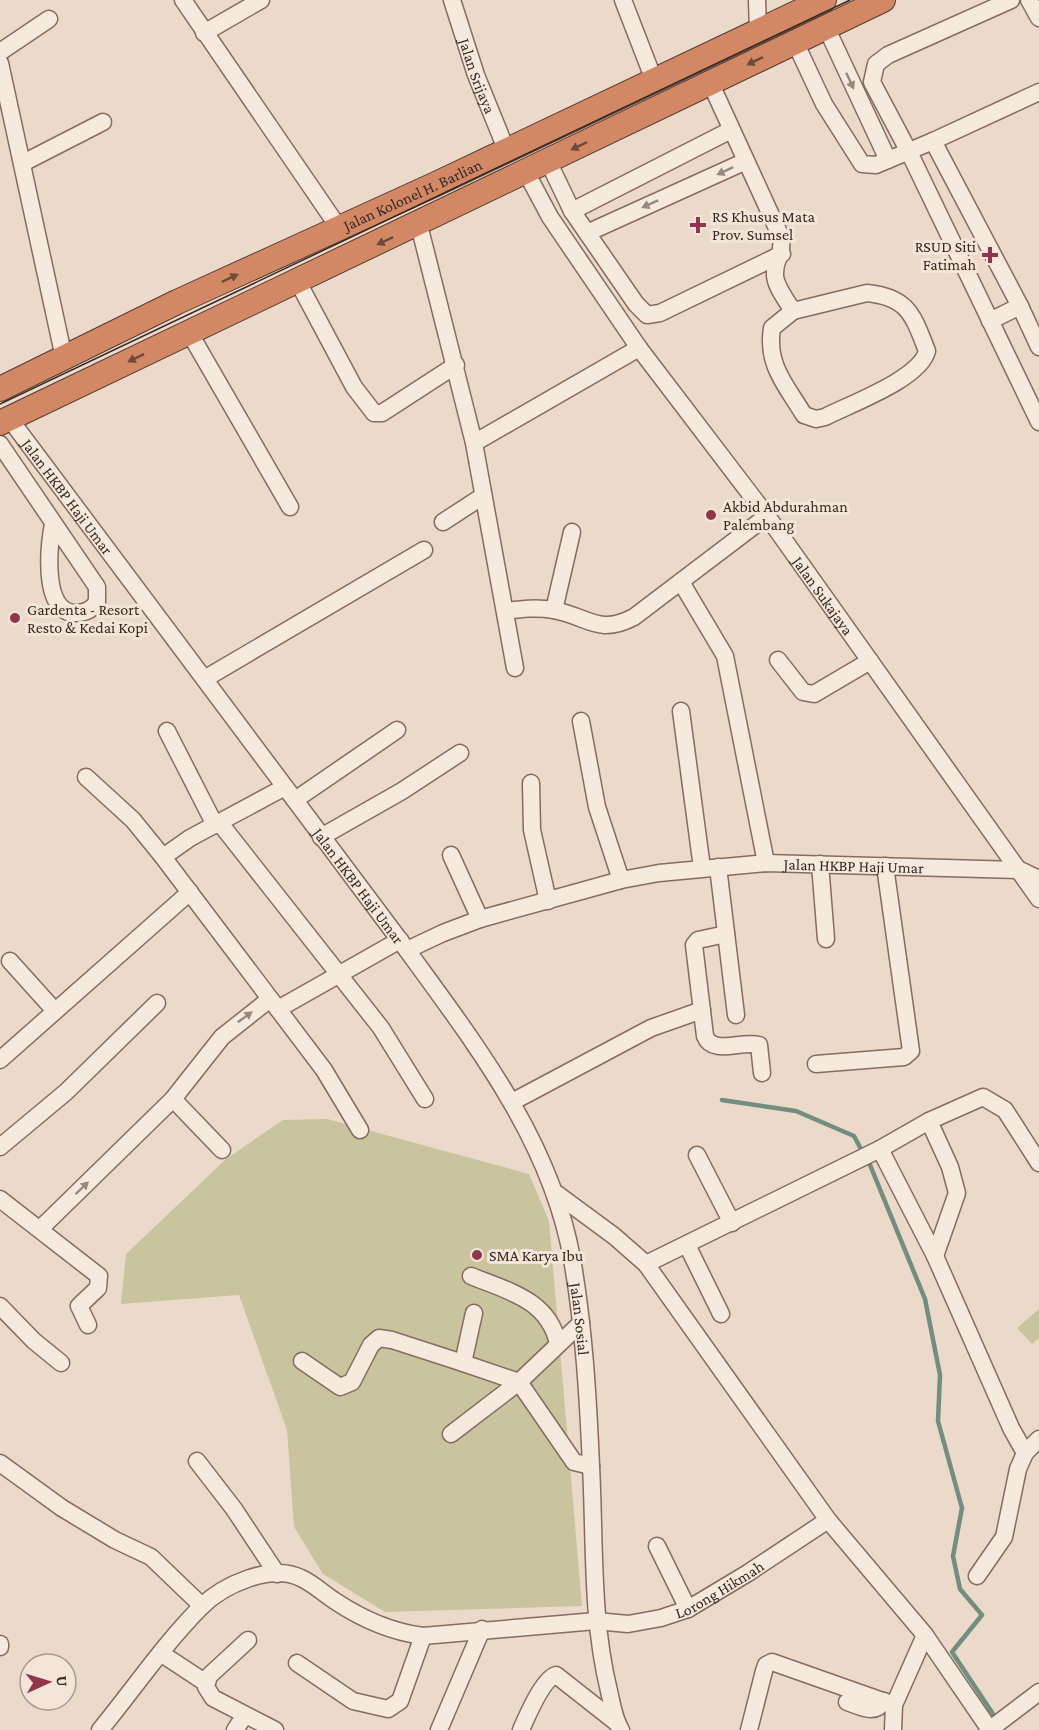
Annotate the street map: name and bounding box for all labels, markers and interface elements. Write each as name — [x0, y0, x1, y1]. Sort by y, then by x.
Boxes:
street label: Jalan Srijaya — [454, 34, 499, 117]
one-way arrow — [746, 57, 763, 66]
one-way arrow — [845, 72, 854, 89]
one-way arrow — [570, 141, 587, 151]
street label: Jalan Kolonel H. Barlian — [339, 155, 485, 236]
one-way arrow — [716, 166, 733, 175]
one-way arrow — [640, 199, 658, 209]
place label: RS Khusus Mata Prov. Sumsel — [712, 208, 815, 243]
marker: RS Khusus Mata Prov. Sumsel — [689, 216, 707, 234]
one-way arrow — [376, 236, 393, 245]
place label: RSUD Siti Fatimah — [915, 238, 976, 273]
marker: RSUD Siti Fatimah — [981, 246, 999, 264]
one-way arrow — [221, 273, 239, 283]
one-way arrow — [127, 353, 144, 362]
street label: Jalan HKBP Haji Umar — [17, 434, 116, 558]
place label: Akbid Abdurahman Palembang — [723, 498, 848, 534]
marker: Akbid Abdurahman Palembang — [704, 508, 718, 522]
street label: Jalan Sukajaya — [787, 552, 857, 639]
place label: Gardenta - Resort Resto & Kedai Kopi — [27, 601, 148, 637]
marker: Gardenta - Resort Resto & Kedai Kopi — [8, 611, 22, 625]
street label: Jalan HKBP Haji Umar — [308, 823, 407, 947]
street label: Jalan HKBP Haji Umar — [781, 855, 924, 876]
one-way arrow — [238, 1012, 253, 1024]
one-way arrow — [75, 1181, 89, 1195]
place label: SMA Karya Ibu — [489, 1247, 584, 1265]
marker: SMA Karya Ibu — [470, 1248, 484, 1262]
street label: Jalan Sosial — [566, 1280, 592, 1356]
street label: Lorong Hikmah — [673, 1557, 767, 1622]
north arrow — [18, 1652, 78, 1712]
text: U — [54, 1675, 71, 1687]

